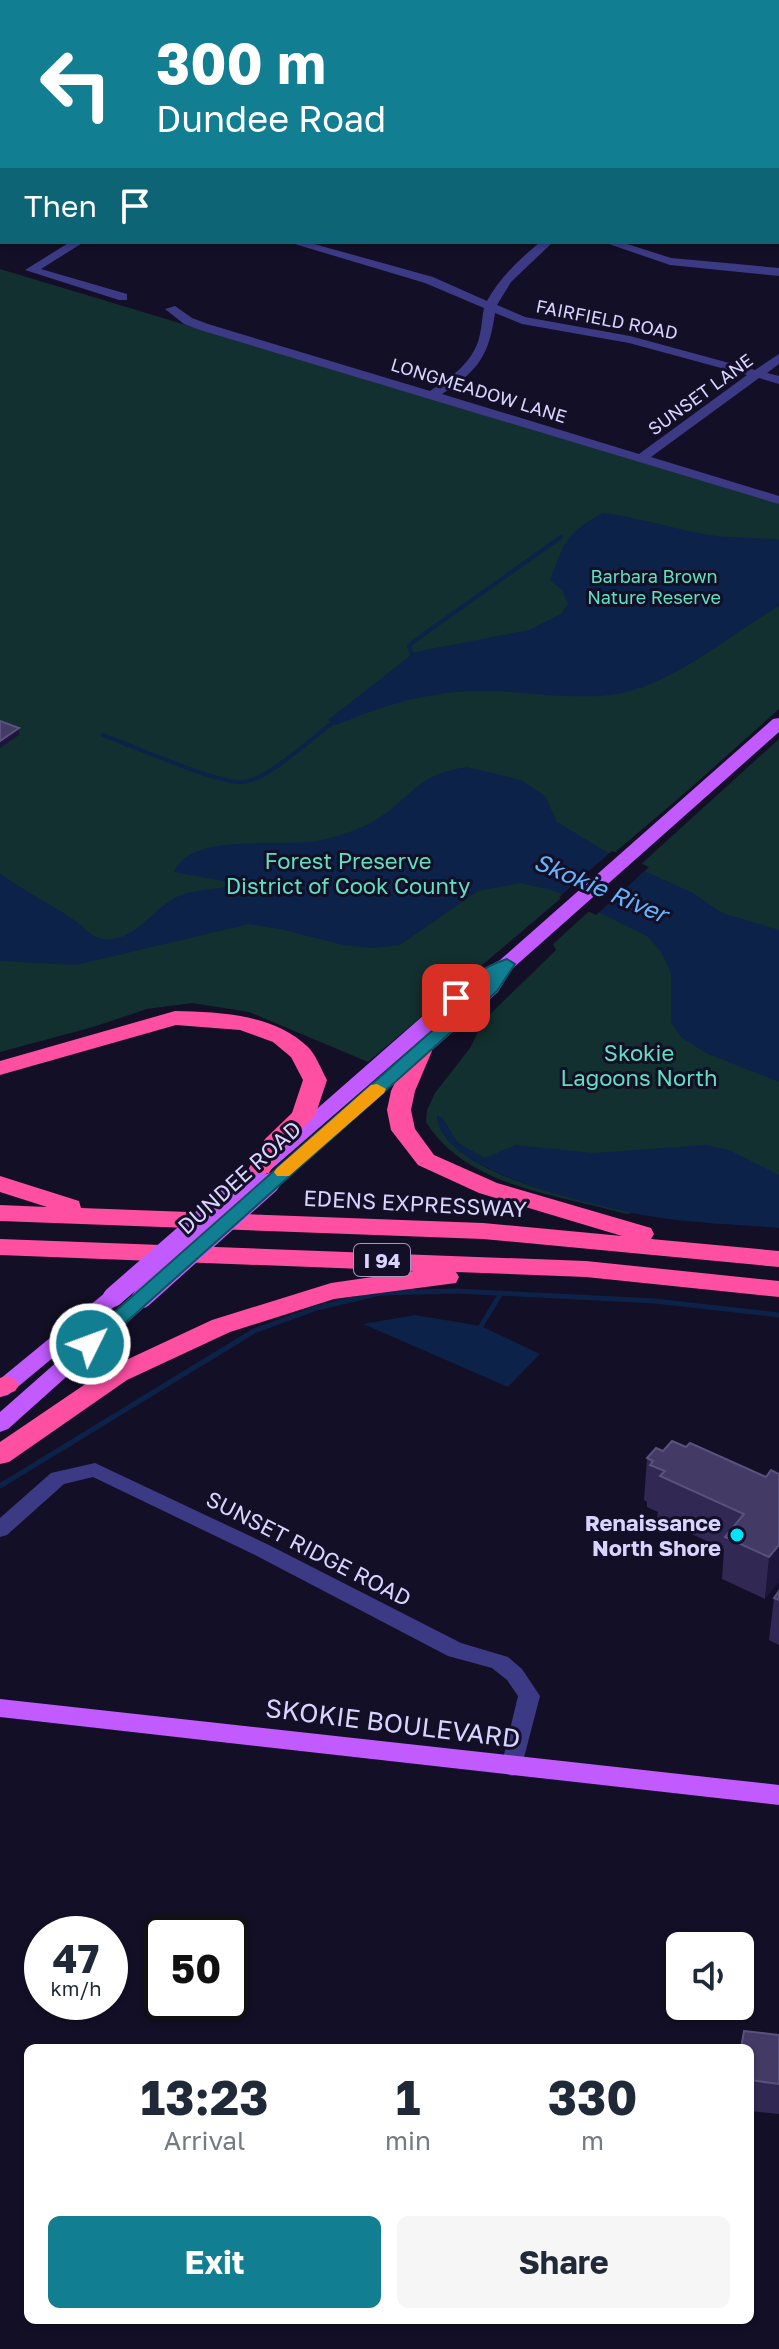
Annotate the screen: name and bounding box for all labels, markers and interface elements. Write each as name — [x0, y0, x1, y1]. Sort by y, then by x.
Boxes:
text: 300 m — [156, 29, 326, 96]
icon: left — [24, 32, 128, 136]
text: Dundee Road — [156, 97, 386, 140]
icon: arrive — [113, 184, 157, 228]
text: Then — [24, 188, 97, 224]
street label: FAIRFIELD ROAD — [534, 294, 680, 344]
street label: SUNSET LANE — [643, 349, 757, 439]
street label: LONGMEADOW LANE — [388, 353, 570, 427]
park label: Barbara Brown Nature Reserve — [587, 565, 721, 608]
water label: Skokie River — [530, 846, 675, 929]
park label: Forest Preserve District of Cook County — [226, 847, 470, 899]
pin — [422, 964, 490, 1032]
icon: arrive — [434, 976, 478, 1020]
park label: Skokie Lagoons North — [560, 1039, 718, 1091]
street label: DUNDEE ROAD — [172, 1114, 306, 1240]
street label: EDENS EXPRESSWAY — [303, 1184, 527, 1222]
road number: I 94 — [354, 1244, 410, 1276]
position arrow — [48, 1302, 132, 1386]
street label: SUNSET RIDGE ROAD — [202, 1485, 416, 1611]
place label: Renaissance North Shore — [585, 1509, 721, 1561]
marker: Renaissance North Shore — [728, 1526, 746, 1544]
street label: SKOKIE BOULEVARD — [264, 1692, 522, 1754]
speed limit sign: 50 — [144, 1916, 248, 2020]
map controls — [666, 1932, 754, 2020]
button: sound — [666, 1932, 754, 2020]
text: 47 — [53, 1934, 99, 1982]
text: km/h — [51, 1976, 101, 2000]
text: 13:23 — [141, 2068, 269, 2126]
text: 1 — [396, 2068, 420, 2126]
text: 330 — [548, 2068, 637, 2126]
text: Arrival — [164, 2125, 245, 2156]
text: min — [385, 2125, 431, 2156]
text: m — [581, 2125, 604, 2156]
button: Exit — [48, 2216, 381, 2308]
button: Share — [397, 2216, 730, 2308]

